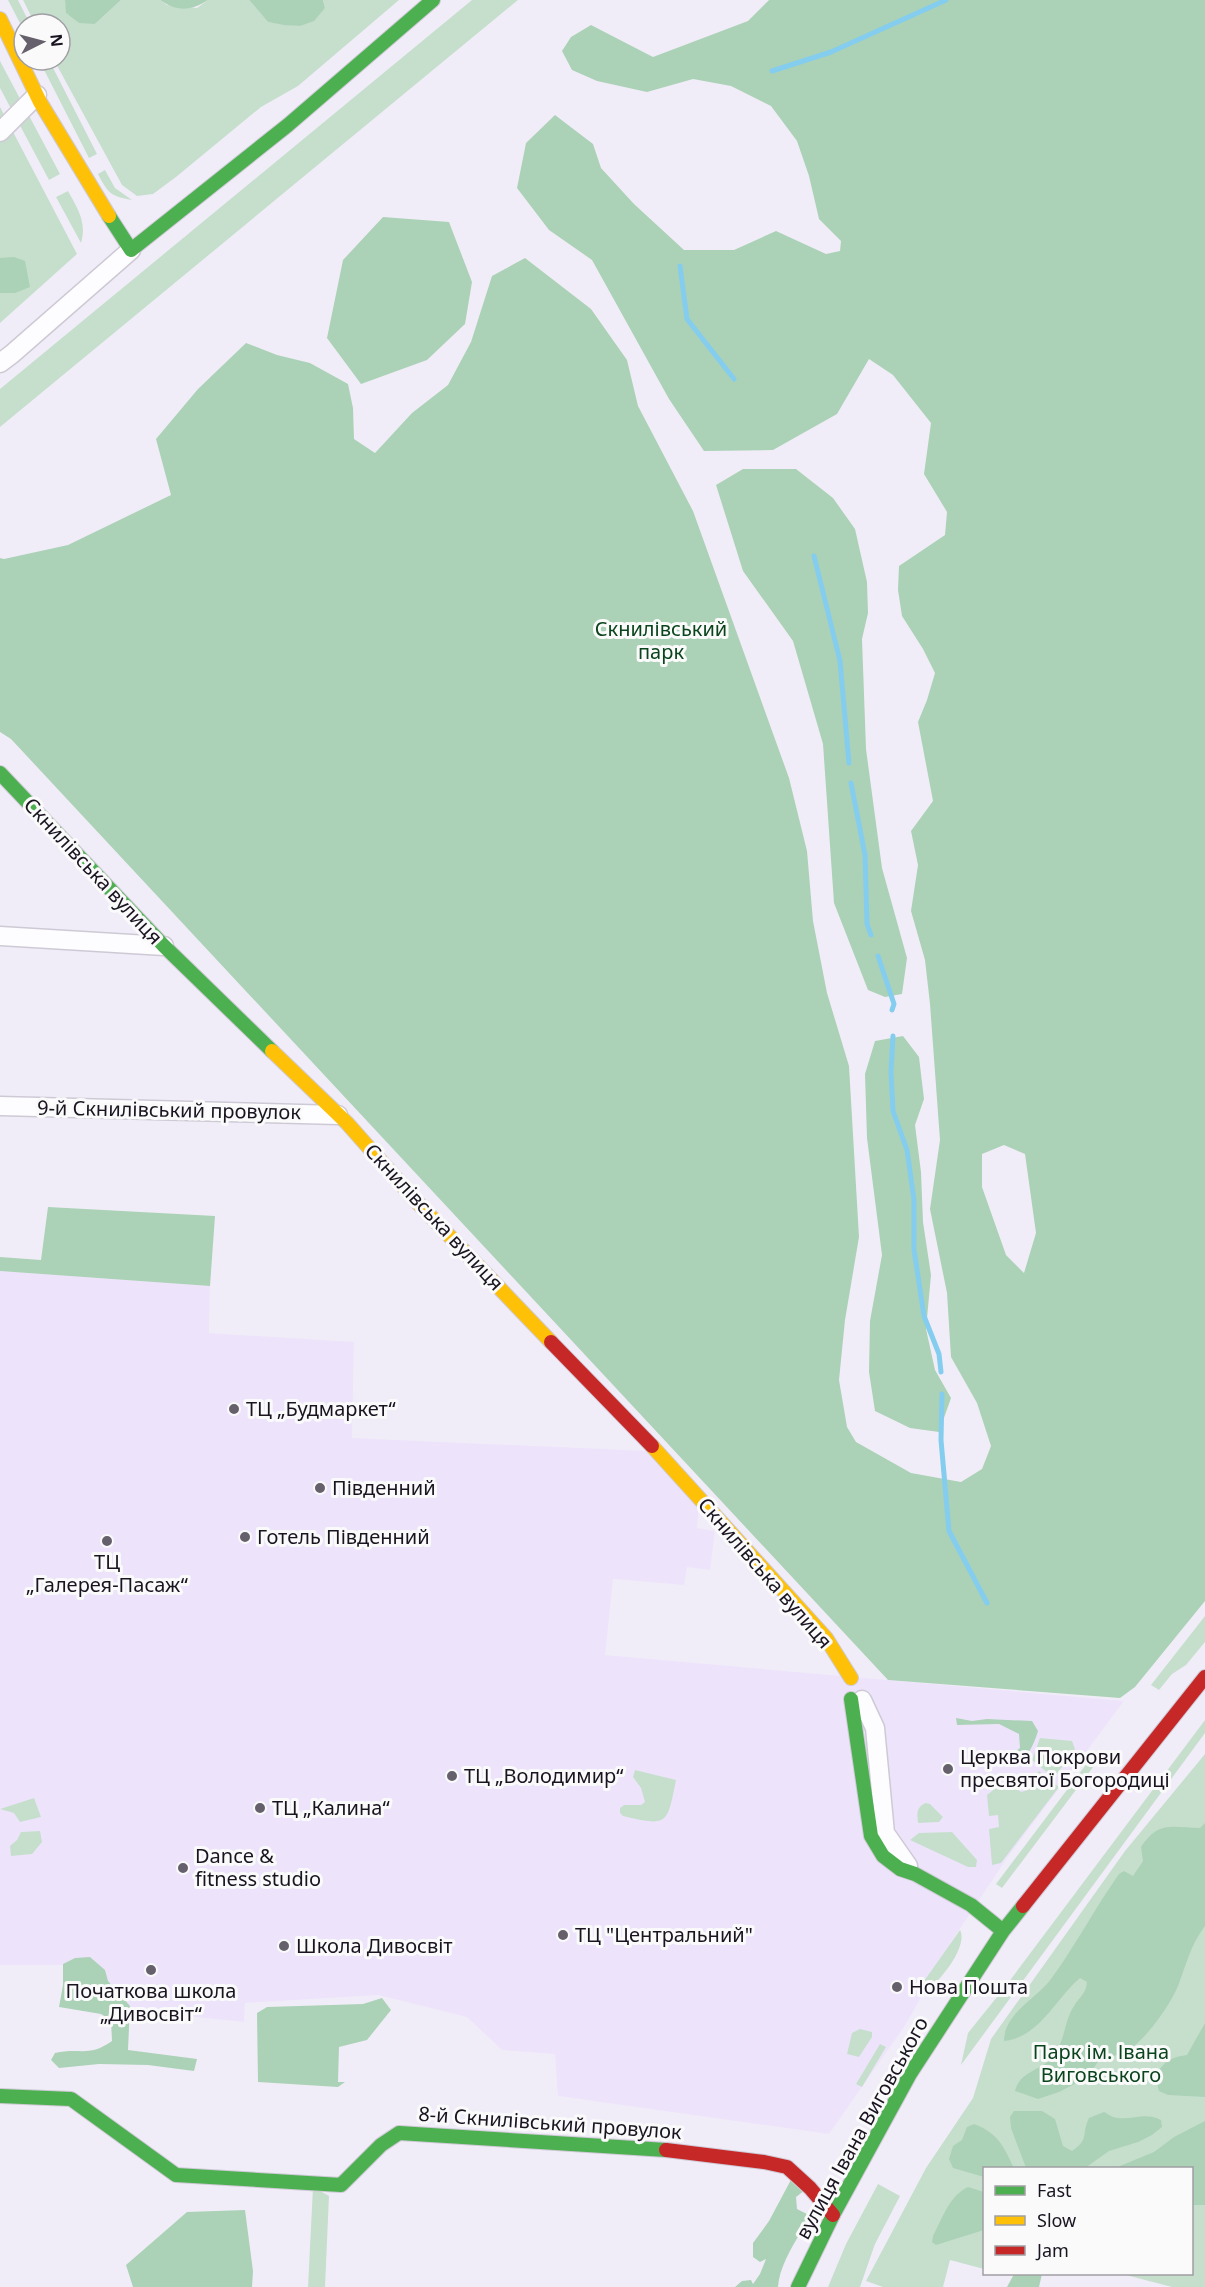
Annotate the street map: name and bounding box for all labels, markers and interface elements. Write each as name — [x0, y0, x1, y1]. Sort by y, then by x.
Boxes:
north arrow — [12, 12, 72, 72]
text: N — [45, 33, 69, 48]
park label: Скнилівський парк — [595, 615, 727, 665]
street label: Скнилівська вулиця — [18, 791, 169, 950]
street label: 9-й Скнилівський провулок — [37, 1094, 302, 1125]
street label: Скнилівська вулиця — [359, 1137, 510, 1296]
place label: ТЦ „Будмаркет“ — [246, 1395, 396, 1422]
marker: ТЦ „Будмаркет“ — [227, 1402, 241, 1416]
place label: Південний — [332, 1474, 436, 1501]
marker: Південний — [313, 1481, 327, 1495]
street label: Скнилівська вулиця — [692, 1491, 838, 1654]
place label: Готель Південний — [257, 1523, 430, 1550]
marker: Готель Південний — [238, 1530, 252, 1544]
marker: ТЦ „Галерея-Пасаж“ — [100, 1534, 114, 1548]
place label: ТЦ „Галерея-Пасаж“ — [26, 1548, 188, 1598]
place label: Церква Покрови пресвятої Богородиці — [960, 1743, 1170, 1793]
place label: ТЦ „Володимир“ — [464, 1762, 623, 1789]
marker: Церква Покрови пресвятої Богородиці — [941, 1762, 955, 1776]
marker: ТЦ „Володимир“ — [445, 1769, 459, 1783]
place label: ТЦ „Калина“ — [272, 1794, 390, 1821]
marker: ТЦ „Калина“ — [253, 1801, 267, 1815]
place label: Dance & fitness studio — [195, 1842, 321, 1892]
marker: Dance & fitness studio — [176, 1861, 190, 1875]
place label: ТЦ "Центральний" — [575, 1921, 753, 1948]
marker: ТЦ "Центральний" — [556, 1928, 570, 1942]
place label: Школа Дивосвіт — [296, 1932, 453, 1959]
marker: Школа Дивосвіт — [277, 1939, 291, 1953]
marker: Початкова школа „Дивосвіт“ — [144, 1963, 158, 1977]
place label: Нова Пошта — [909, 1973, 1028, 2000]
place label: Початкова школа „Дивосвіт“ — [66, 1977, 236, 2027]
marker: Нова Пошта — [890, 1980, 904, 1994]
street label: вулиця Івана Виговського — [789, 2012, 934, 2244]
park label: Парк ім. Івана Виговського — [1033, 2038, 1169, 2088]
street label: 8-й Скнилівський провулок — [417, 2100, 683, 2145]
legend — [983, 2167, 1193, 2275]
text: Fast — [1037, 2178, 1072, 2202]
text: Slow — [1037, 2208, 1076, 2232]
text: Jam — [1035, 2238, 1069, 2262]

